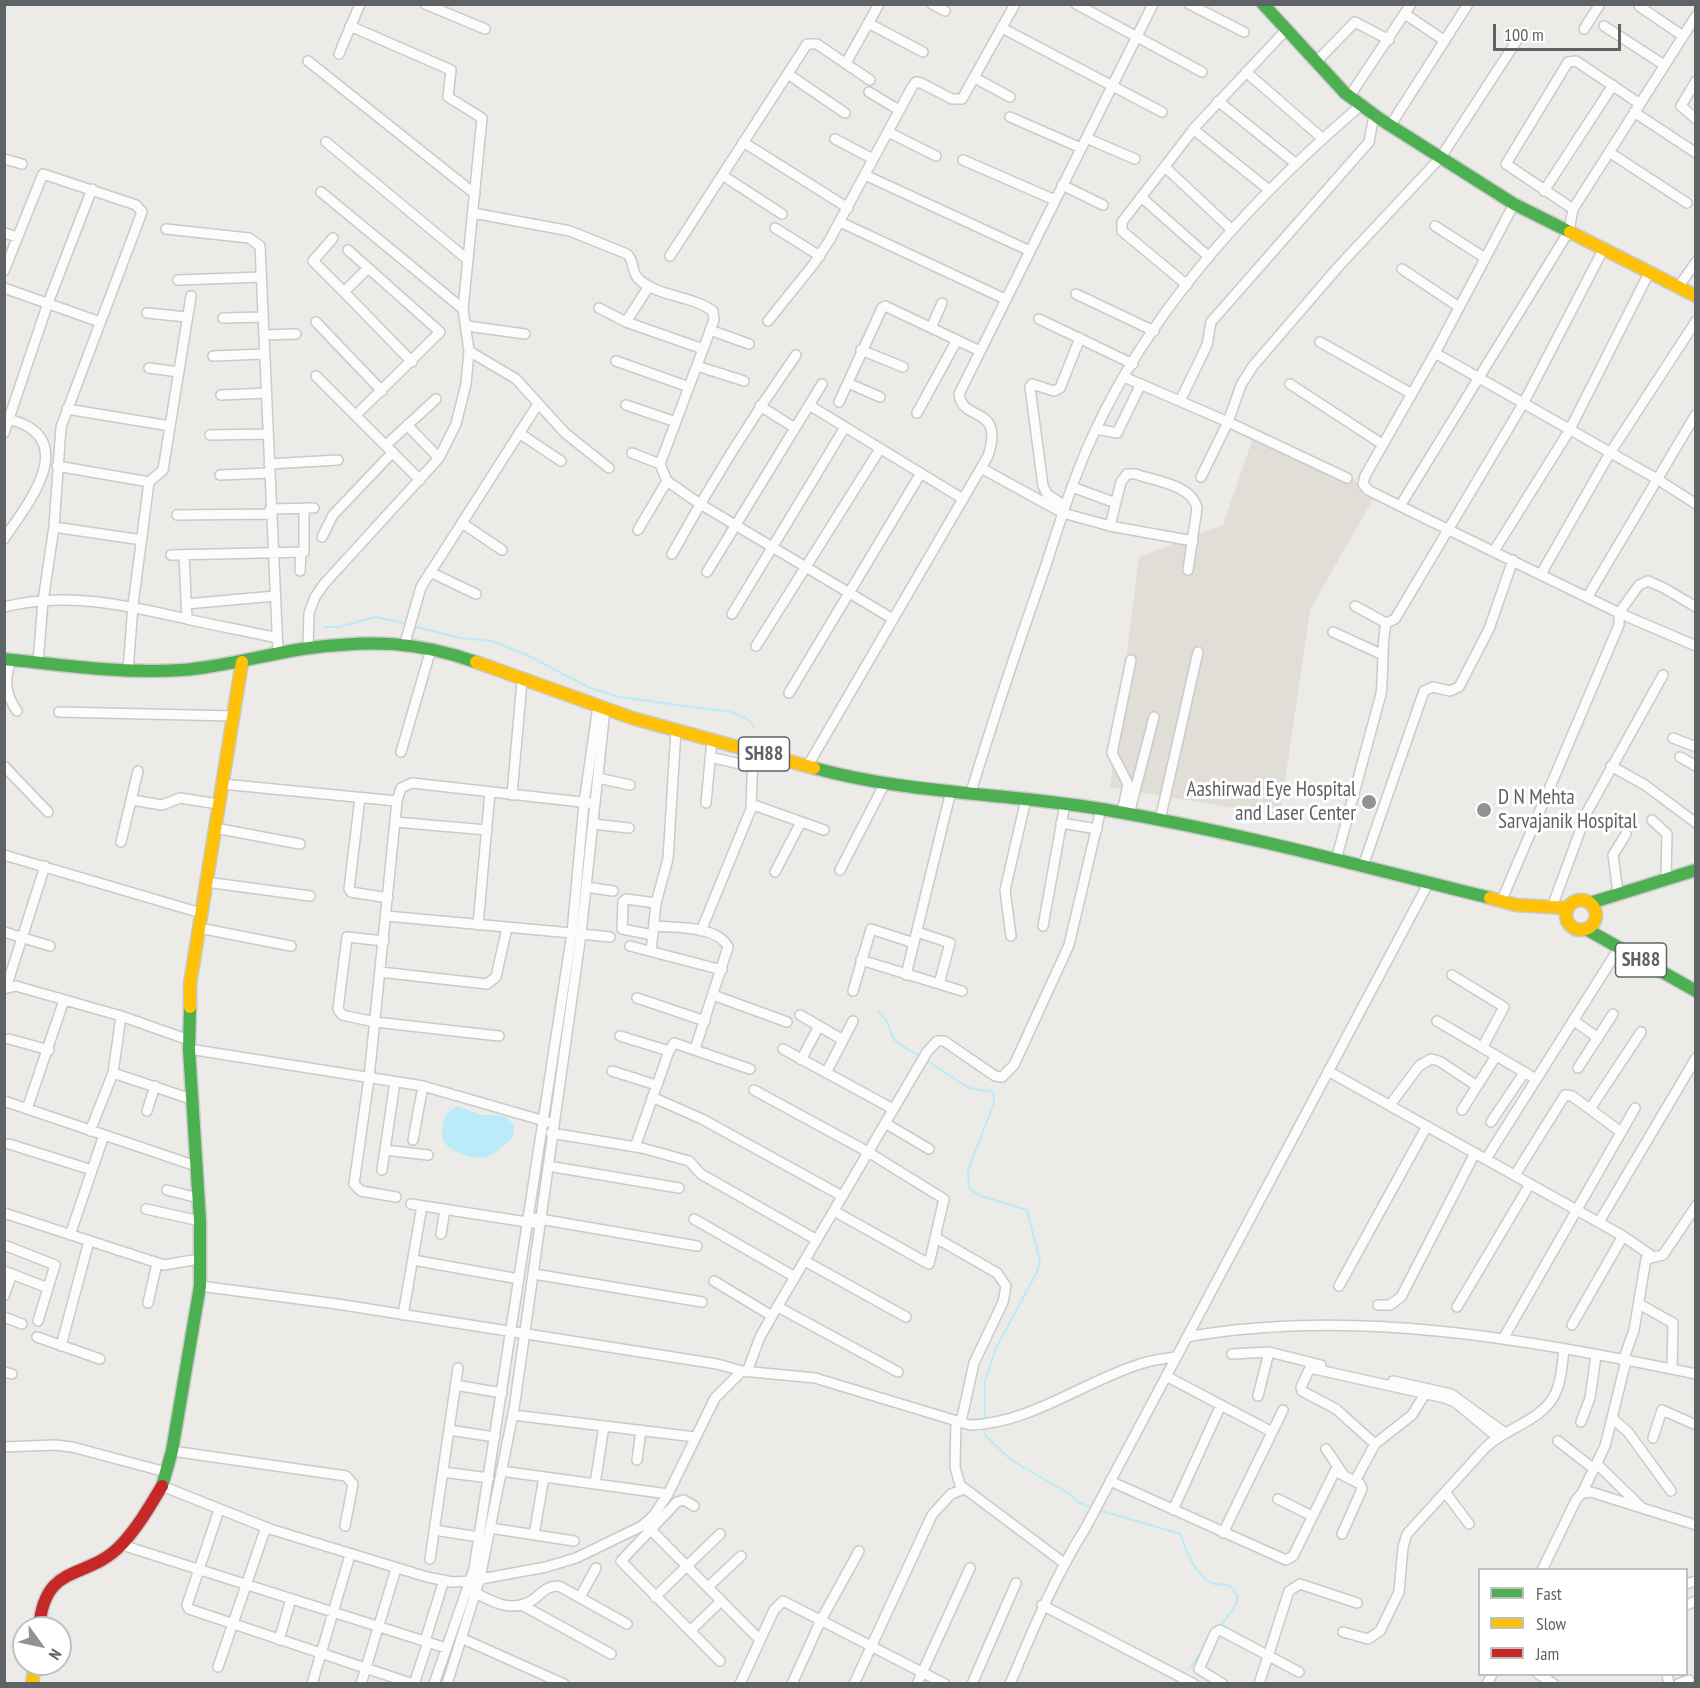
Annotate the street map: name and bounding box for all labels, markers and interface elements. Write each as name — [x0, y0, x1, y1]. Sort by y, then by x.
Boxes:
scale bar — [1496, 12, 1624, 50]
text: 100 m — [1504, 23, 1544, 46]
road number: SH88 — [738, 737, 789, 771]
place label: Aashirwad Eye Hospital and Laser Center — [1186, 777, 1356, 827]
place label: D N Mehta Sarvajanik Hospital — [1498, 785, 1637, 835]
marker: Aashirwad Eye Hospital and Laser Center — [1360, 793, 1378, 811]
marker: D N Mehta Sarvajanik Hospital — [1475, 801, 1493, 819]
road number: SH88 — [1616, 943, 1666, 977]
legend — [1478, 1568, 1688, 1676]
text: Fast — [1536, 1582, 1562, 1605]
text: Slow — [1536, 1612, 1566, 1635]
north arrow — [12, 1616, 72, 1676]
text: Jam — [1536, 1642, 1559, 1665]
text: N — [45, 1646, 66, 1664]

